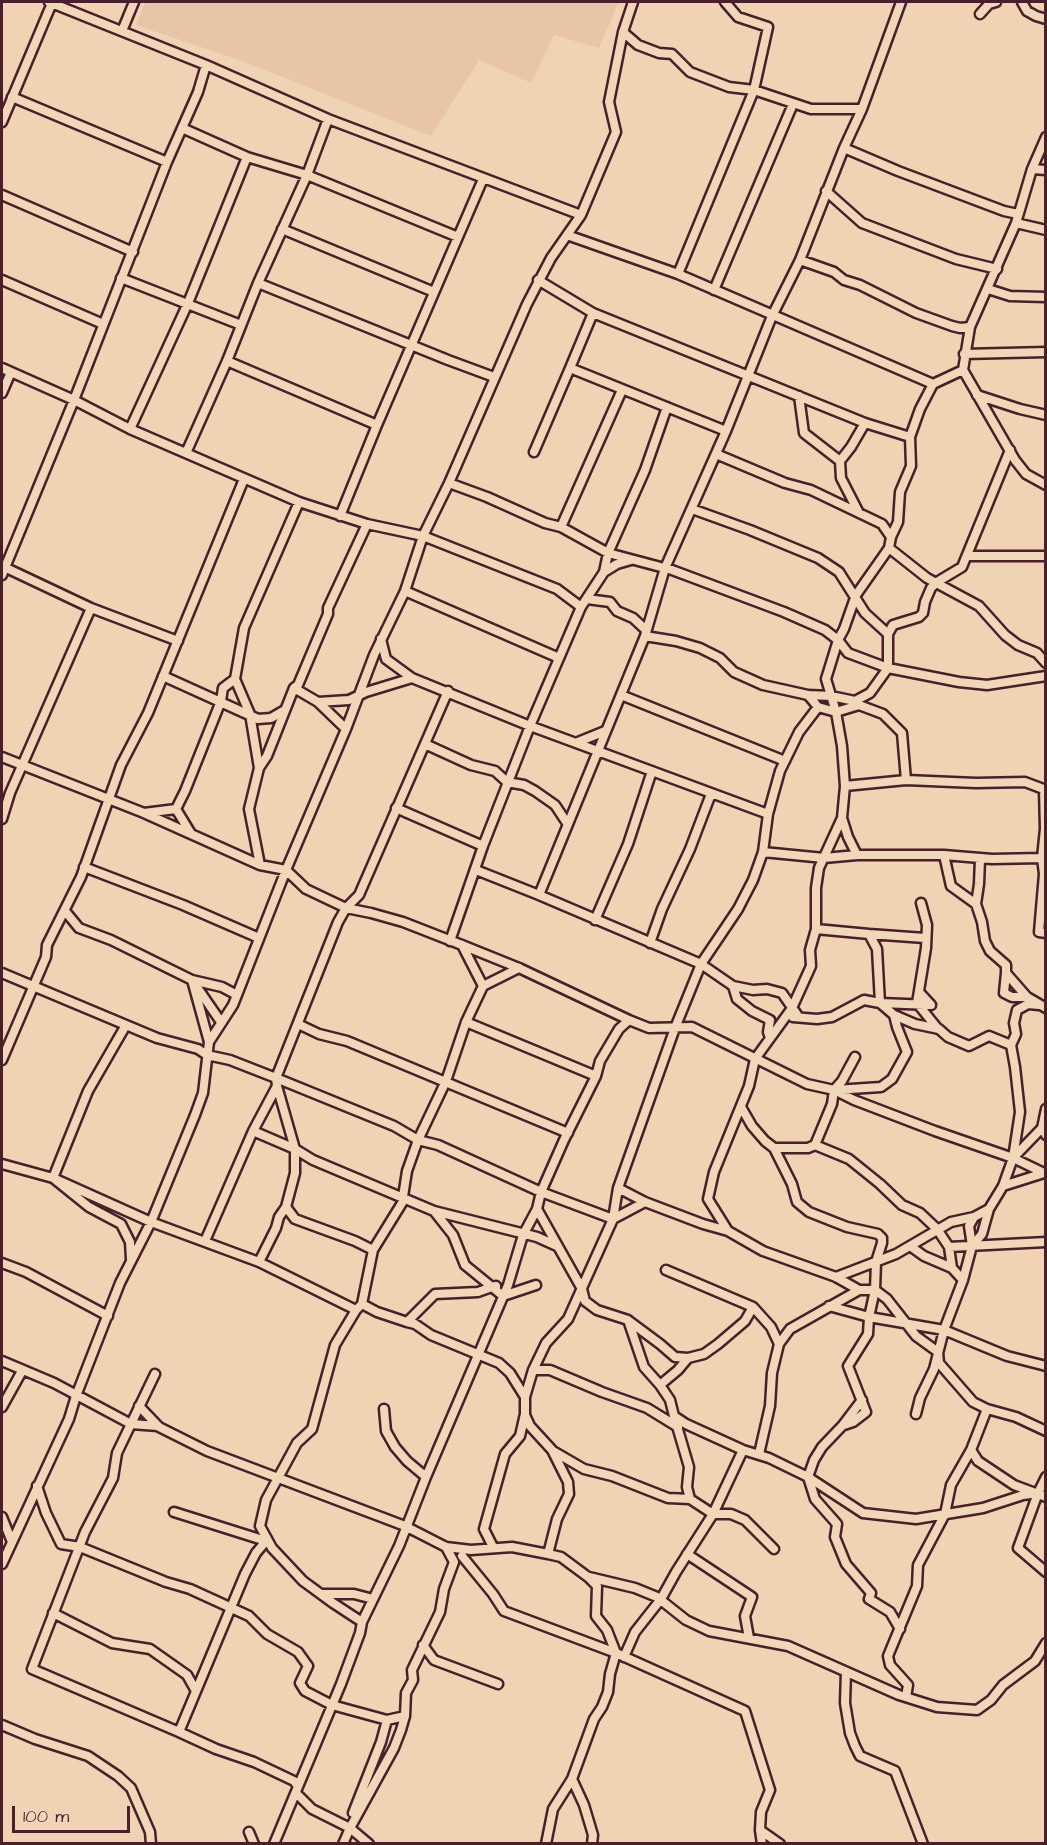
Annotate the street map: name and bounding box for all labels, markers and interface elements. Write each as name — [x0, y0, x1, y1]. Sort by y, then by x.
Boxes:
scale bar — [15, 1794, 134, 1832]
text: 100 m — [23, 1804, 69, 1829]

